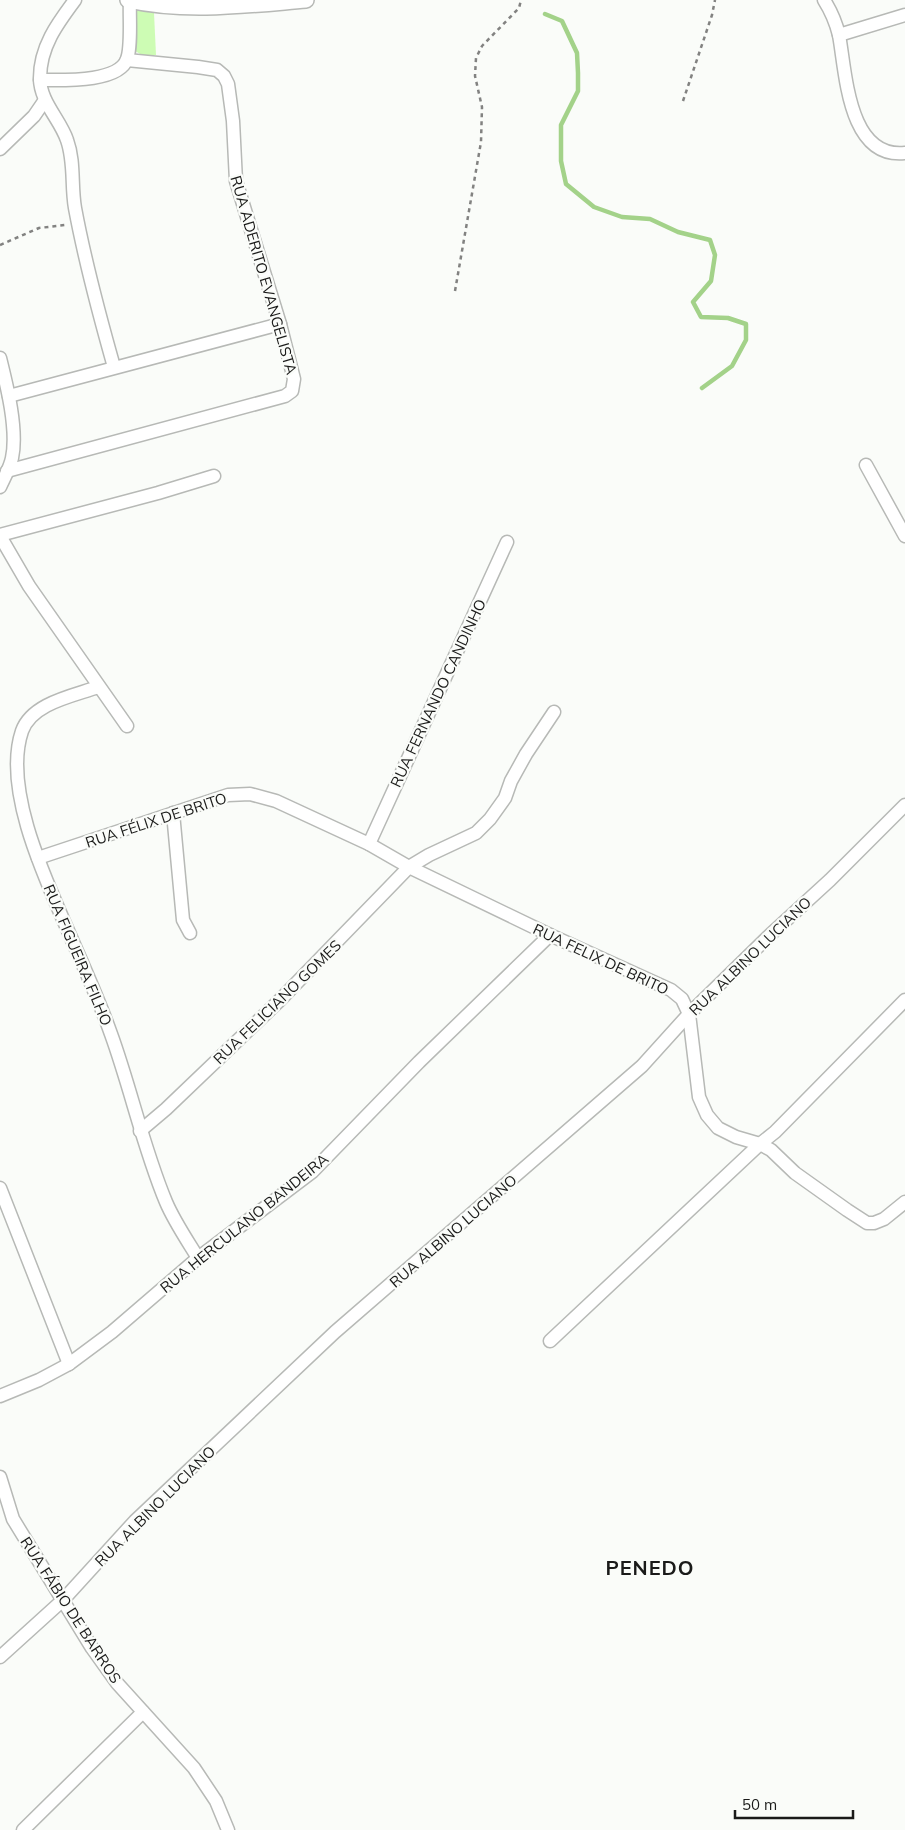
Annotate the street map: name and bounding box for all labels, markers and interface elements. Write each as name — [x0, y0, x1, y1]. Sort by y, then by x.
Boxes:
street label: RUA ADERITO EVANGELISTA — [226, 173, 302, 377]
street label: RUA FERNANDO CANDINHO — [386, 596, 490, 790]
street label: RUA FÉLIX DE BRITO — [83, 788, 229, 852]
street label: RUA FIGUEIRA FILHO — [40, 881, 116, 1029]
street label: RUA ALBINO LUCIANO — [685, 893, 815, 1019]
street label: RUA FELIX DE BRITO — [530, 919, 672, 999]
street label: RUA FELICIANO GOMES — [209, 936, 345, 1068]
street label: RUA HERCULANO BANDEIRA — [156, 1149, 332, 1297]
street label: RUA ALBINO LUCIANO — [385, 1170, 521, 1292]
street label: RUA ALBINO LUCIANO — [91, 1442, 219, 1570]
street label: RUA FÁBIO DE BARROS — [16, 1533, 126, 1687]
district label: PENEDO — [605, 1555, 695, 1580]
scale bar — [735, 1788, 852, 1820]
text: 50 m — [742, 1795, 777, 1814]

